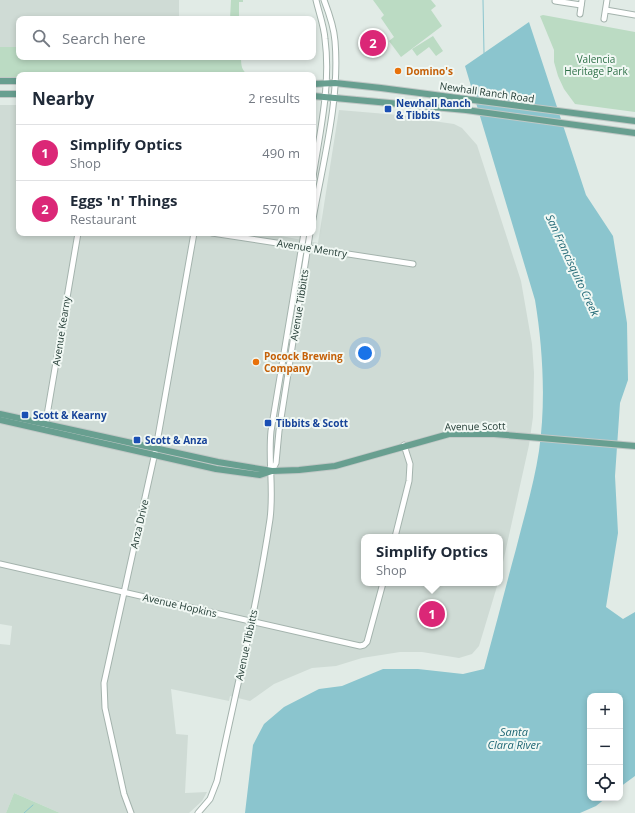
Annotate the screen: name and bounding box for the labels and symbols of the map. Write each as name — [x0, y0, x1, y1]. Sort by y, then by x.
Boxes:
pin: 2 — [360, 28, 386, 58]
park label: Valencia Heritage Park — [564, 52, 628, 78]
place label: Domino's — [406, 64, 453, 78]
marker: Domino's — [393, 66, 403, 76]
street label: Newhall Ranch Road — [439, 78, 535, 106]
place label: Newhall Ranch & Tibbits — [396, 96, 471, 122]
marker: Newhall Ranch & Tibbits — [383, 104, 393, 114]
water label: San Francisquito Creek — [543, 212, 603, 319]
street label: Avenue Mentry — [276, 236, 349, 261]
street label: Avenue Tibbitts — [286, 268, 312, 342]
street label: Avenue Kearny — [49, 294, 74, 367]
your location — [355, 343, 375, 363]
place label: Pocock Brewing Company — [264, 349, 343, 375]
marker: Pocock Brewing Company — [251, 357, 261, 367]
place label: Scott & Kearny — [33, 408, 107, 422]
marker: Scott & Kearny — [20, 410, 30, 420]
place label: Tibbits & Scott — [276, 416, 349, 430]
marker: Tibbits & Scott — [263, 418, 273, 428]
street label: Avenue Scott — [444, 418, 506, 434]
place label: Scott & Anza — [145, 433, 208, 447]
marker: Scott & Anza — [132, 435, 142, 445]
street label: Anza Drive — [127, 498, 152, 550]
street label: Avenue Hopkins — [142, 590, 219, 620]
pin: 1 — [419, 599, 445, 629]
street label: Avenue Tibbitts — [232, 608, 260, 682]
water label: Santa Clara River — [488, 724, 541, 752]

